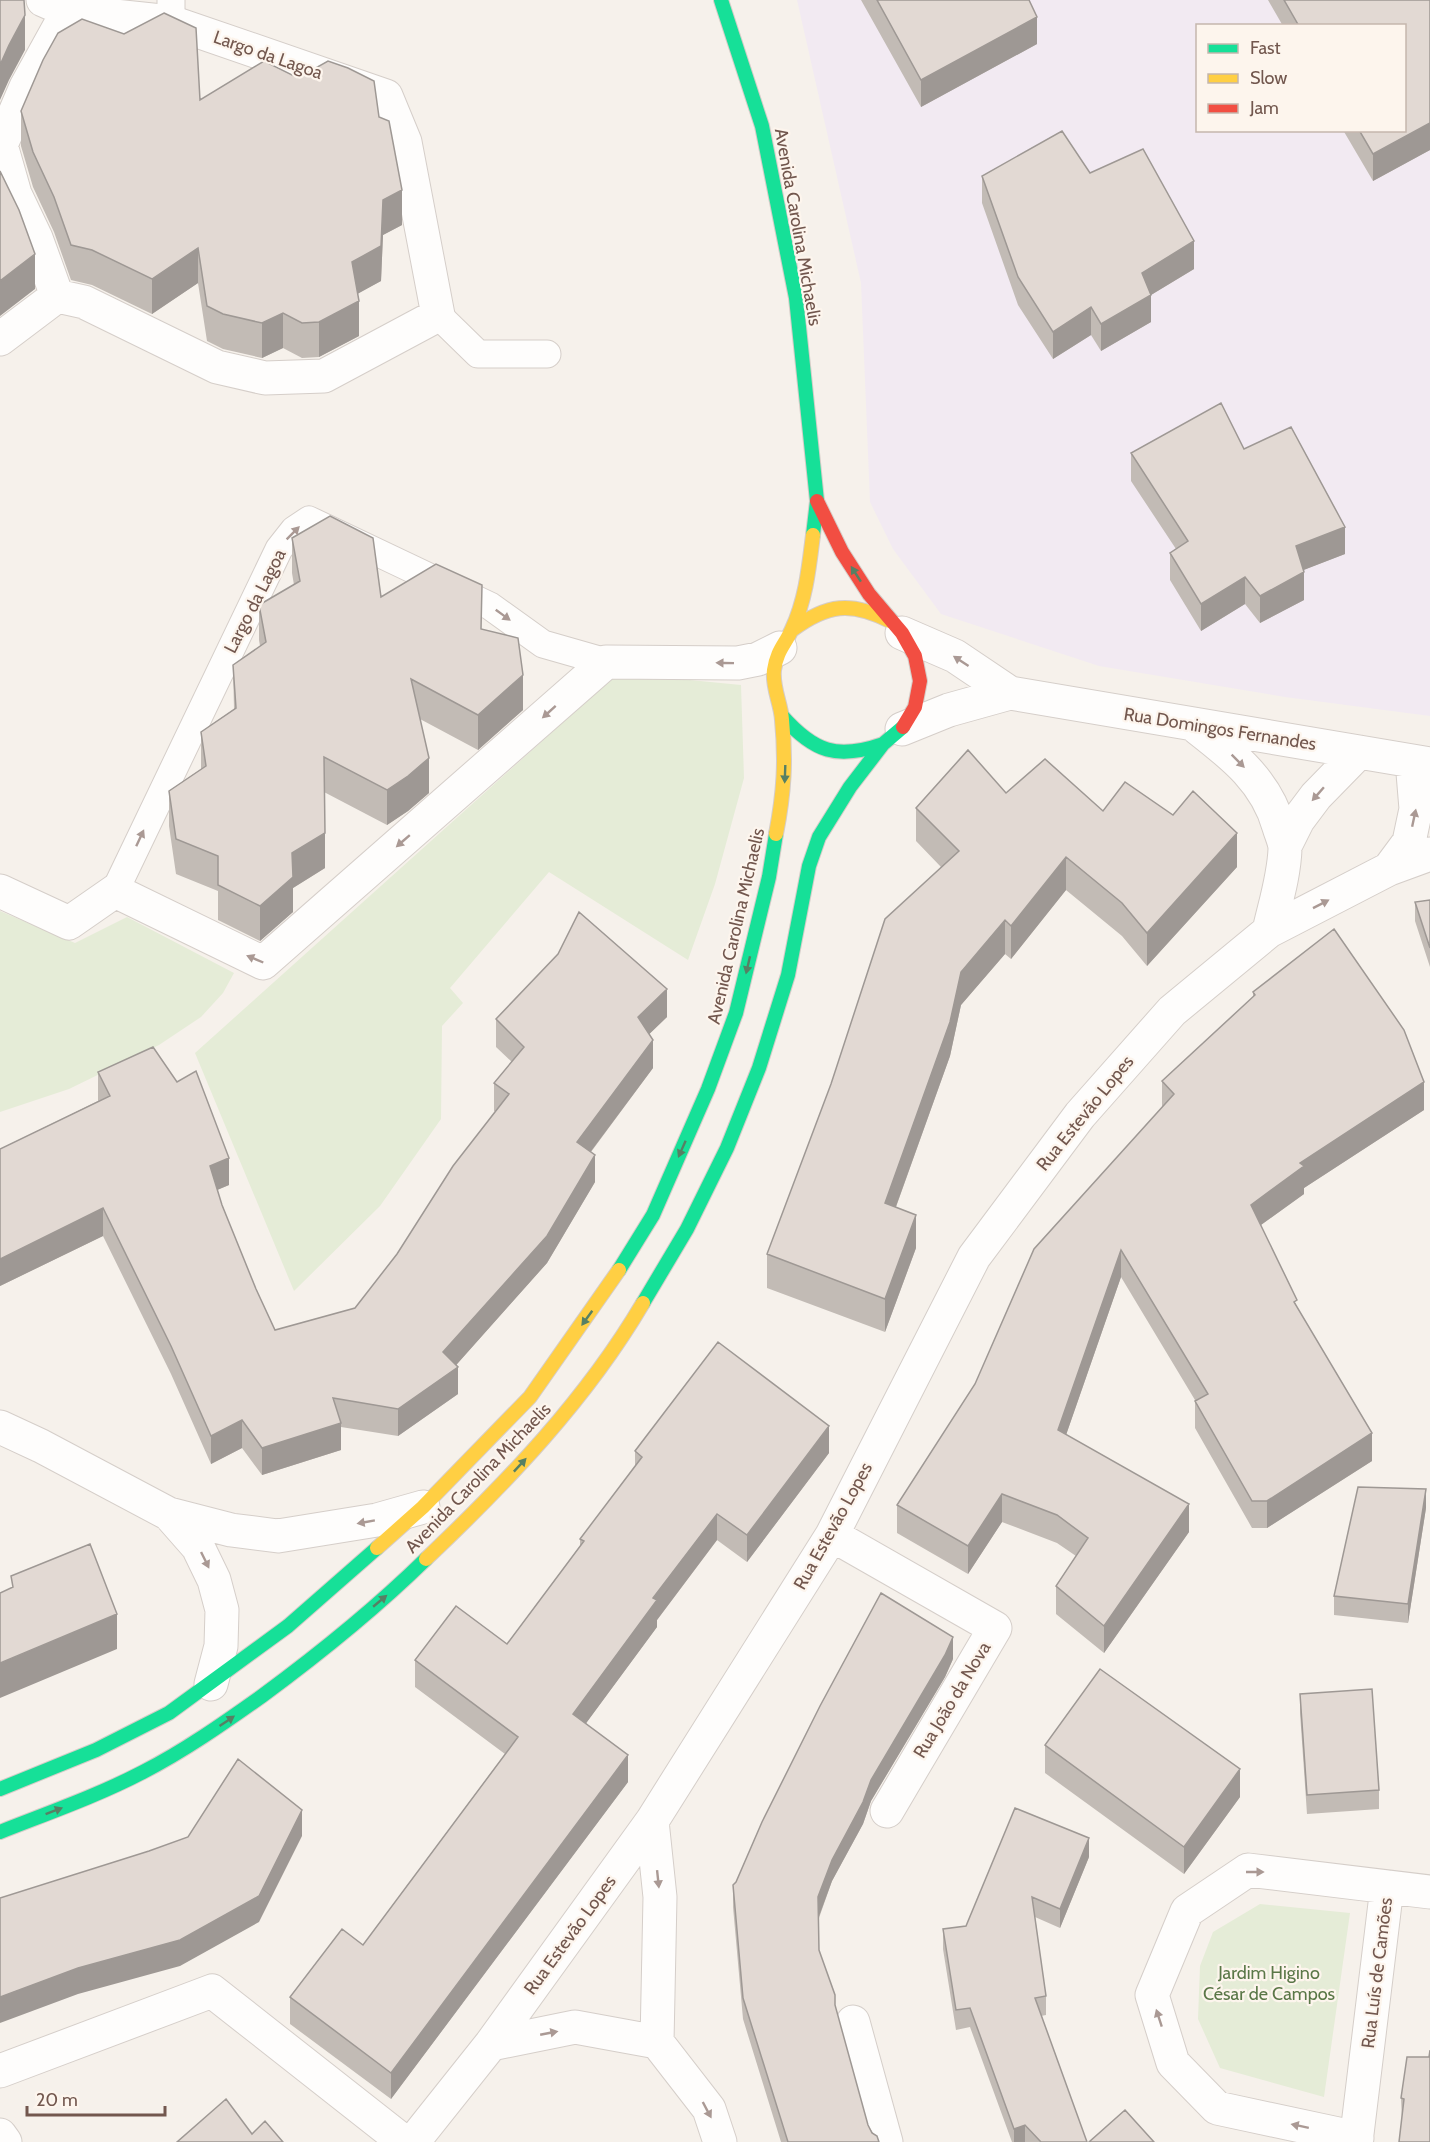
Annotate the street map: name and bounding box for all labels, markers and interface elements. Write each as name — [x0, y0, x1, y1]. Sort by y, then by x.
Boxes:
legend — [1196, 24, 1406, 132]
street label: Largo da Lagoa — [211, 26, 326, 84]
text: Fast — [1250, 37, 1281, 59]
text: Slow — [1250, 67, 1287, 89]
text: Jam — [1249, 97, 1279, 119]
street label: Avenida Carolina Michaelis — [770, 126, 826, 328]
one-way arrow — [286, 527, 300, 541]
street label: Largo da Lagoa — [219, 545, 291, 657]
one-way arrow — [851, 566, 862, 582]
one-way arrow — [495, 609, 511, 621]
one-way arrow — [953, 655, 970, 666]
one-way arrow — [715, 658, 734, 668]
street label: Rua Domingos Fernandes — [1122, 703, 1318, 755]
one-way arrow — [542, 705, 557, 718]
one-way arrow — [1231, 754, 1245, 768]
one-way arrow — [780, 765, 789, 784]
one-way arrow — [1312, 786, 1325, 801]
one-way arrow — [1410, 808, 1419, 827]
street label: Avenida Carolina Michaelis — [703, 826, 769, 1026]
one-way arrow — [136, 830, 145, 847]
one-way arrow — [396, 834, 411, 847]
one-way arrow — [1313, 899, 1330, 909]
one-way arrow — [245, 954, 263, 964]
one-way arrow — [742, 956, 752, 975]
street label: Rua Estevão Lopes — [1032, 1051, 1138, 1175]
one-way arrow — [677, 1140, 687, 1158]
one-way arrow — [582, 1310, 593, 1326]
street label: Avenida Carolina Michaelis — [400, 1398, 556, 1558]
one-way arrow — [513, 1457, 527, 1472]
street label: Rua Estevão Lopes — [789, 1459, 877, 1593]
one-way arrow — [357, 1517, 376, 1526]
one-way arrow — [200, 1551, 209, 1568]
one-way arrow — [372, 1594, 388, 1607]
street label: Rua João da Nova — [909, 1638, 996, 1762]
one-way arrow — [218, 1715, 235, 1726]
one-way arrow — [46, 1806, 64, 1816]
one-way arrow — [1246, 1868, 1265, 1877]
one-way arrow — [653, 1870, 663, 1889]
street label: Rua Estevão Lopes — [519, 1871, 621, 1999]
street label: Rua Luís de Camões — [1357, 1896, 1397, 2050]
park label: Jardim Higino César de Campos — [1203, 1962, 1335, 2005]
one-way arrow — [1154, 2009, 1163, 2027]
one-way arrow — [539, 2028, 558, 2037]
scale bar — [27, 2079, 165, 2117]
text: 20 m — [36, 2089, 78, 2111]
one-way arrow — [702, 2102, 712, 2119]
one-way arrow — [1290, 2120, 1309, 2130]

